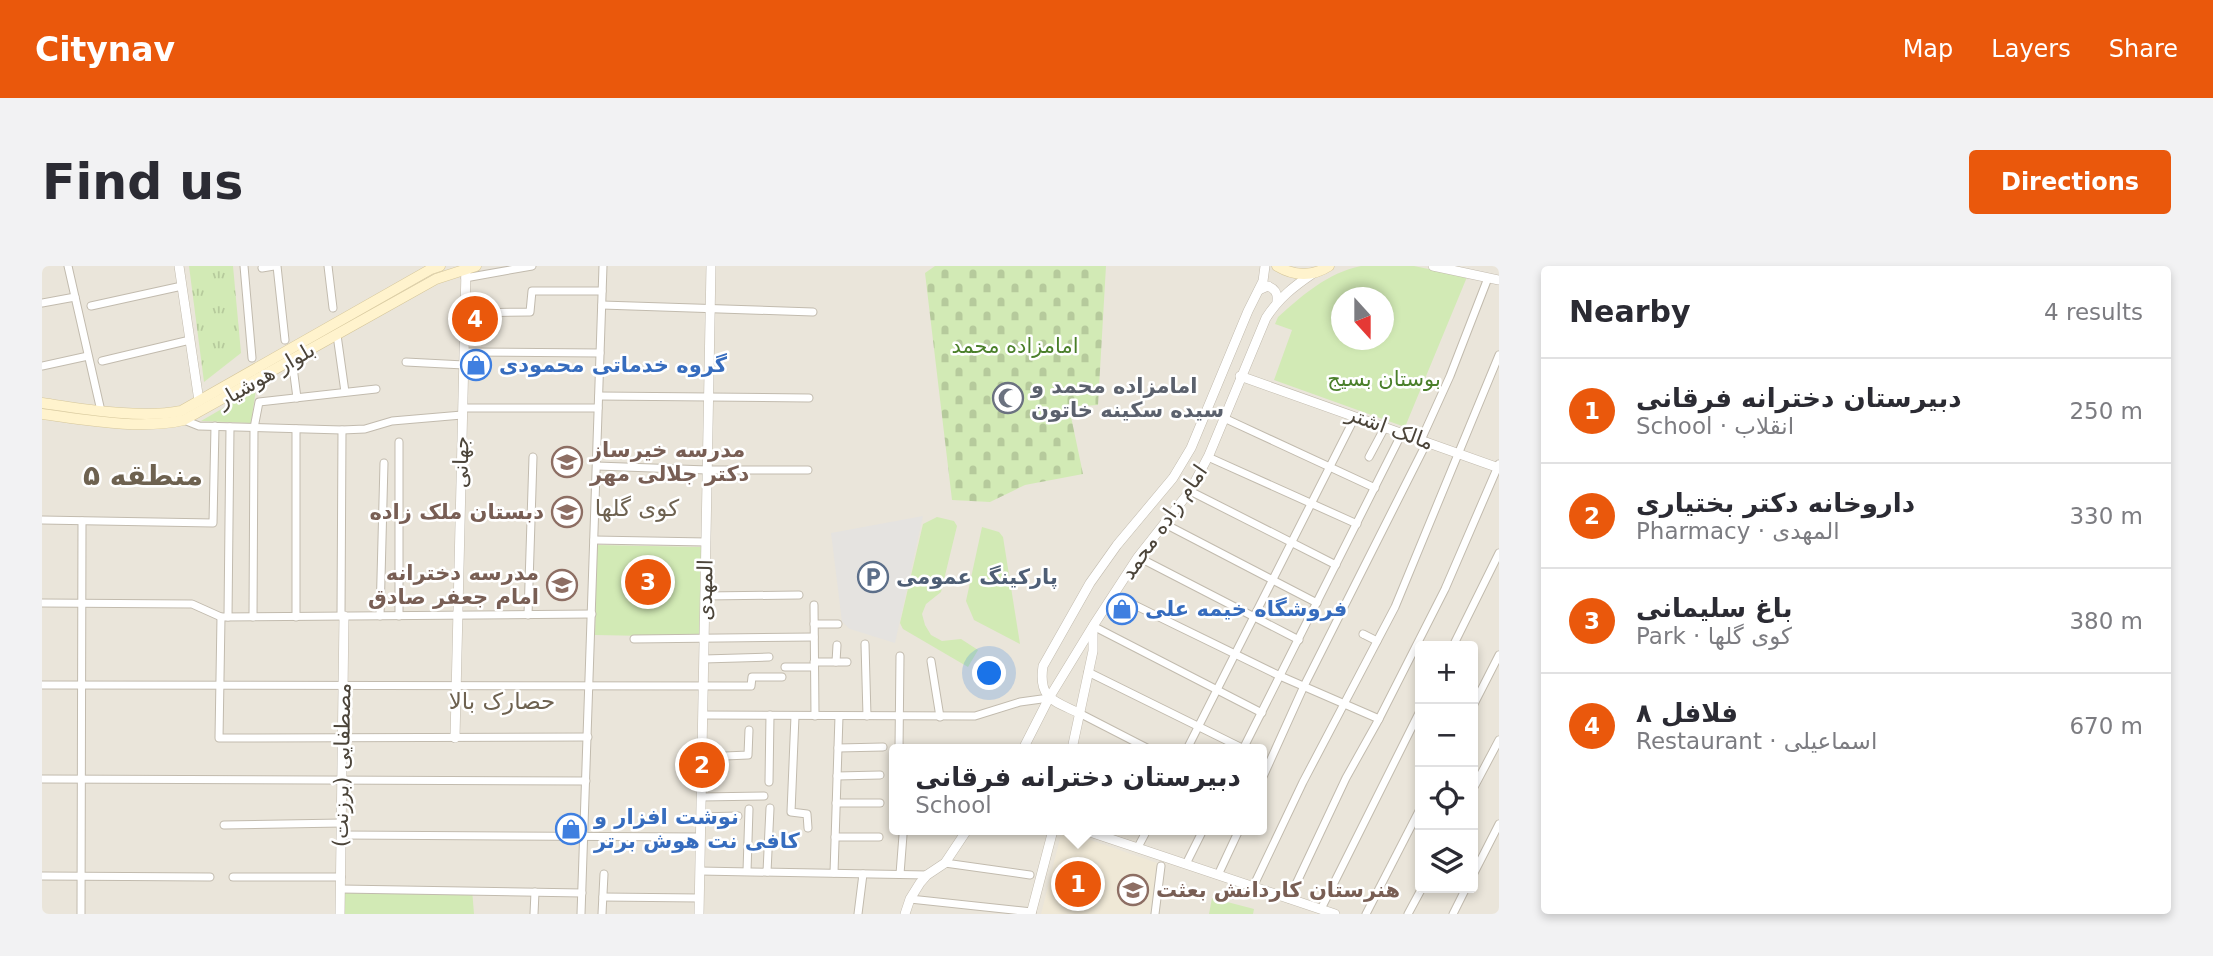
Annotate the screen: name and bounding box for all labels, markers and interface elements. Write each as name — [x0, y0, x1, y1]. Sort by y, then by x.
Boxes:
text: Citynav — [35, 30, 175, 69]
text: Map — [1903, 35, 1953, 63]
text: Layers — [1991, 35, 2071, 63]
text: Share — [2109, 35, 2178, 63]
button: Directions — [1969, 150, 2171, 214]
text: Find us — [42, 154, 243, 211]
north arrow — [1331, 287, 1394, 350]
pin: 4 — [452, 293, 498, 345]
text: Nearby — [1569, 294, 1691, 329]
text: 4 results — [2044, 299, 2143, 325]
park label: امامزاده محمد — [951, 334, 1079, 358]
street label: بلوار هوشیار — [212, 337, 319, 413]
shop icon: گروه خدماتی محمودی — [459, 348, 493, 382]
place label: گروه خدماتی محمودی — [499, 352, 728, 377]
park label: بوستان بسیج — [1327, 367, 1441, 391]
place label: امامزاده محمد و سیده سکینه خاتون — [1030, 374, 1224, 422]
mosque icon: امامزاده محمد و سیده سکینه خاتون — [991, 381, 1025, 415]
text: دبیرستان دخترانه فرقانی — [1636, 383, 1962, 413]
text: 1 — [1584, 398, 1600, 424]
text: 250 m — [2069, 398, 2143, 424]
street label: مالک اشتر — [1342, 401, 1437, 455]
text: School · انقلاب — [1636, 413, 1794, 439]
street label: جهانی — [449, 436, 473, 488]
place label: مدرسه خیرساز دکتر جلالی مهر — [589, 438, 750, 486]
school or university icon: مدرسه خیرساز دکتر جلالی مهر — [550, 445, 584, 479]
district label: منطقه ۵ — [83, 459, 203, 492]
street label: امام زاده محمد — [1116, 460, 1212, 584]
text: داروخانه دکتر بختیاری — [1636, 488, 1915, 518]
school or university icon: دبستان ملک زاده — [550, 495, 584, 529]
district label: کوی گلها — [595, 495, 679, 522]
place label: دبستان ملک زاده — [369, 500, 544, 524]
text: 2 — [1584, 503, 1600, 529]
text: 330 m — [2069, 503, 2143, 529]
text: Pharmacy · المهدی — [1636, 518, 1840, 544]
pin: 3 — [625, 556, 671, 608]
street label: المهدی — [692, 559, 718, 621]
parking icon: پارکینگ عمومی — [856, 560, 890, 594]
place label: مدرسه دخترانه امام جعفر صادق — [368, 561, 539, 609]
place label: پارکینگ عمومی — [896, 564, 1058, 589]
school or university icon: مدرسه دخترانه امام جعفر صادق — [545, 568, 579, 602]
shop icon: فروشگاه خیمه علی — [1105, 592, 1139, 626]
text: باغ سلیمانی — [1636, 593, 1792, 623]
place label: فروشگاه خیمه علی — [1145, 596, 1347, 621]
text: 3 — [1584, 608, 1600, 634]
text: 380 m — [2069, 608, 2143, 634]
text: Park · کوی گلها — [1636, 623, 1792, 649]
map controls — [1415, 641, 1478, 893]
button: + — [1415, 641, 1478, 704]
your location — [972, 656, 1006, 690]
street label: مصطفایی (برزنت) — [329, 683, 355, 847]
district label: حصارک بالا — [449, 688, 555, 715]
text: فلافل ۸ — [1636, 698, 1738, 728]
button: − — [1415, 704, 1478, 767]
text: 4 — [1584, 713, 1600, 739]
text: 670 m — [2069, 713, 2143, 739]
text: Restaurant · اسماعیلی — [1636, 728, 1877, 754]
pin: 2 — [679, 739, 725, 791]
popup — [889, 744, 1267, 835]
text: دبیرستان دخترانه فرقانی — [915, 762, 1241, 792]
button: locate — [1415, 767, 1478, 830]
text: School — [915, 792, 992, 818]
place label: نوشت افزار و کافی نت هوش برتر — [593, 805, 801, 853]
shop icon: نوشت افزار و کافی نت هوش برتر — [554, 812, 588, 846]
button: layers — [1415, 830, 1478, 893]
pin: 1 — [1055, 858, 1101, 910]
school or university icon: هنرستان کاردانش بعثت — [1116, 873, 1150, 907]
place label: هنرستان کاردانش بعثت — [1156, 878, 1400, 902]

